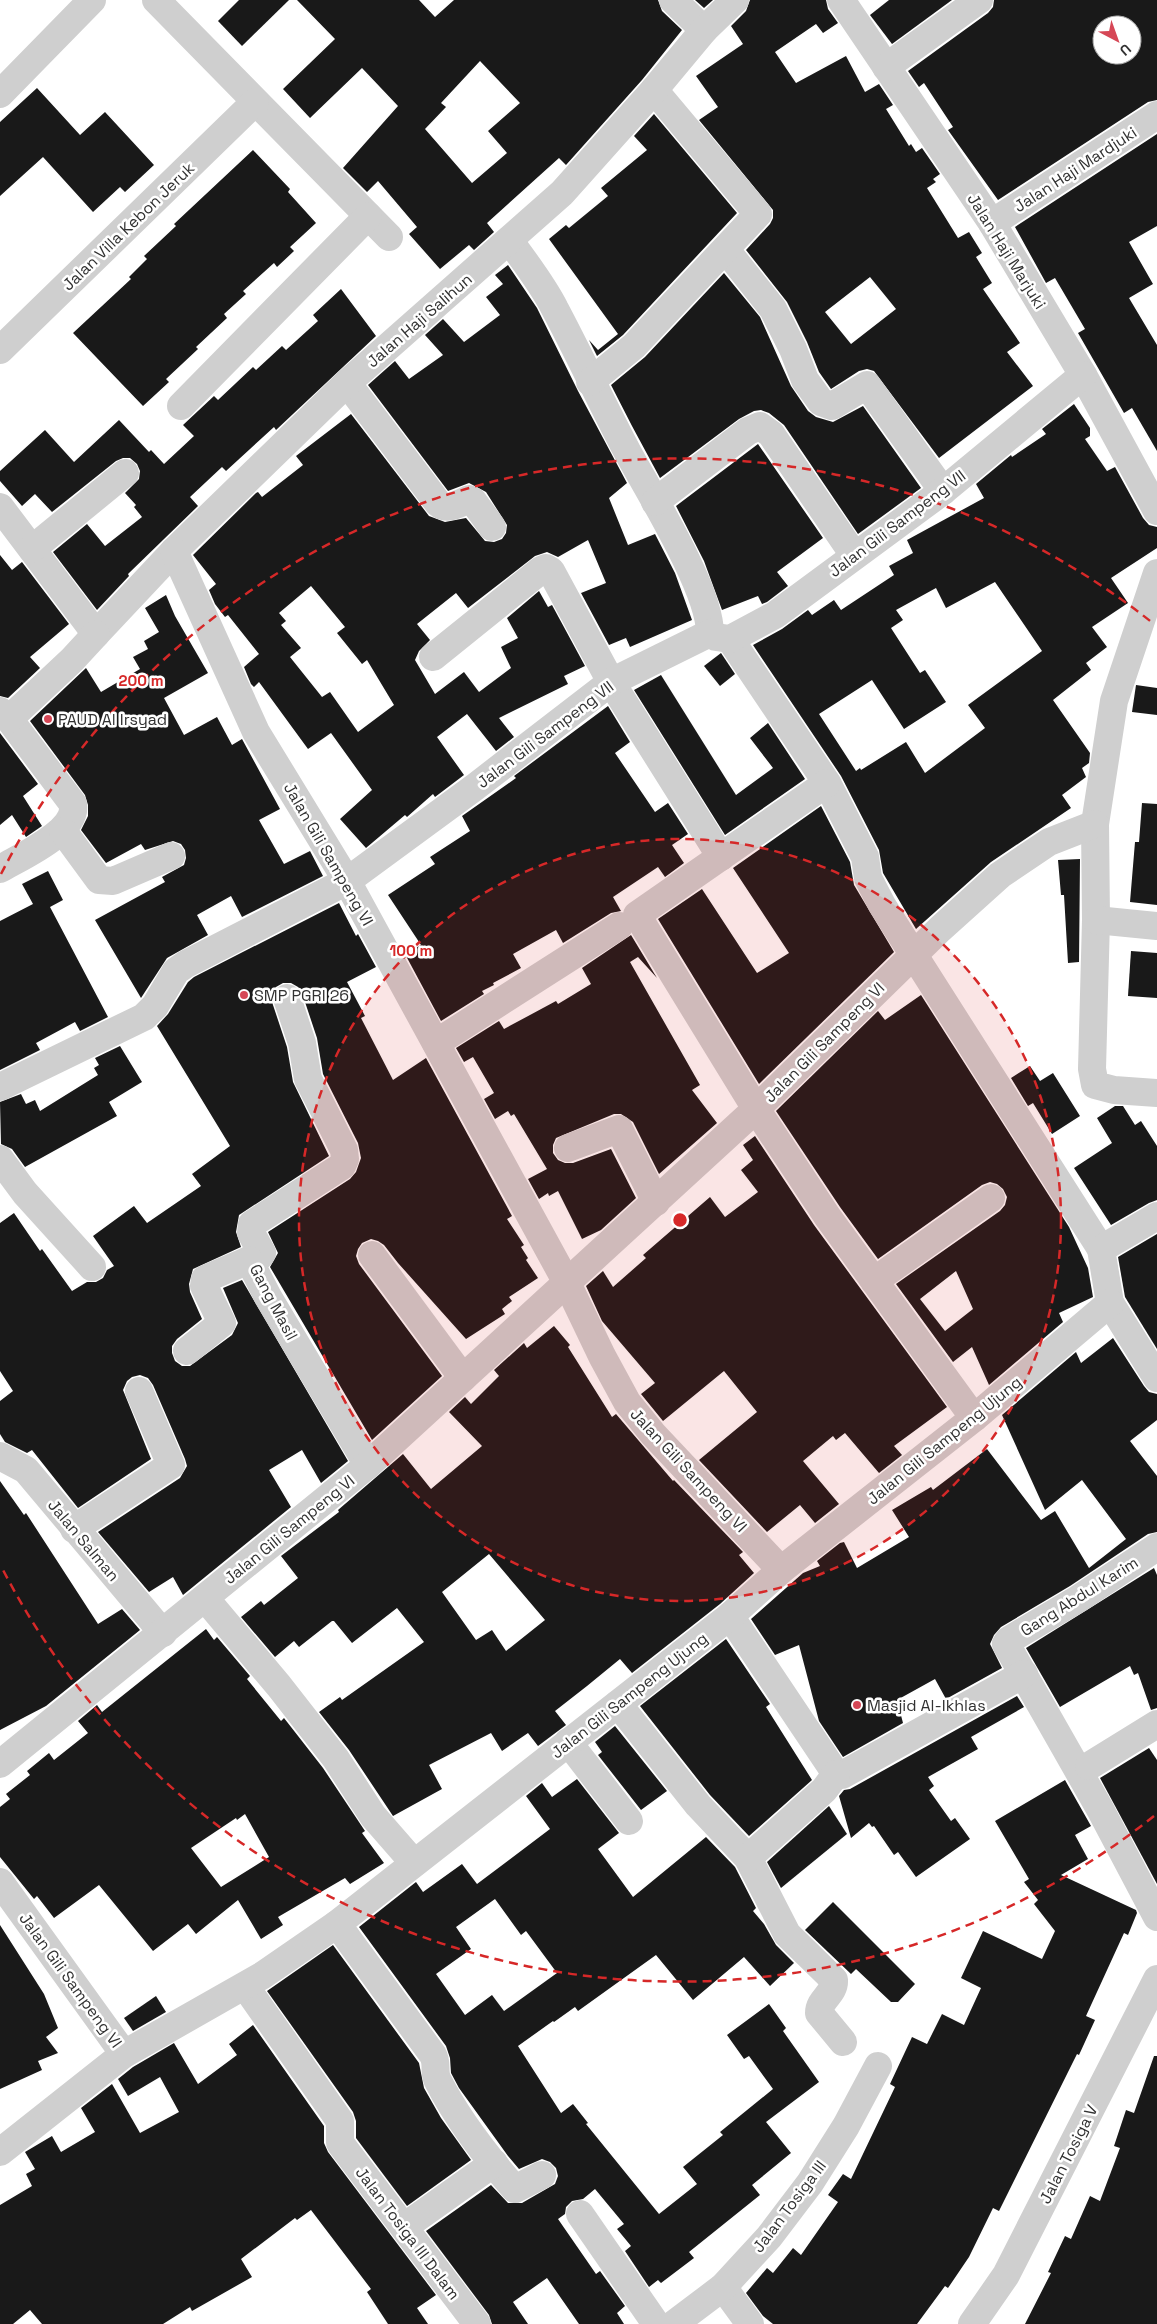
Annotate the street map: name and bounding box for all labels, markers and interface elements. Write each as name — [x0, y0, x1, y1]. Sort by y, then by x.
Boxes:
north arrow — [1092, 15, 1142, 65]
text: U — [1116, 40, 1135, 60]
street label: Jalan Haji Mardjuki — [1010, 122, 1141, 217]
street label: Jalan Villa Kebon Jeruk — [58, 157, 199, 295]
street label: Jalan Haji Marjuki — [963, 190, 1051, 313]
street label: Jalan Haji Salihun — [362, 269, 476, 372]
street label: Jalan Gili Sampeng VII — [825, 465, 970, 582]
text: 200 m — [119, 671, 163, 690]
street label: Jalan Gili Sampeng VII — [473, 676, 618, 793]
place label: PAUD Al Irsyad — [58, 709, 167, 730]
marker: PAUD Al Irsyad — [42, 713, 54, 725]
street label: Jalan Gili Sampeng VI — [279, 779, 378, 930]
text: 100 m — [390, 941, 432, 960]
street label: Jalan Gili Sampeng VI — [760, 978, 889, 1107]
place label: SMP PGRI 26 — [254, 985, 349, 1006]
marker: SMP PGRI 26 — [238, 989, 250, 1001]
centre of rings — [671, 1211, 689, 1229]
street label: Gang Masil — [245, 1261, 302, 1344]
street label: Jalan Gili Sampeng Ujung — [863, 1372, 1026, 1509]
street label: Jalan Gili Sampeng VI — [626, 1404, 752, 1537]
street label: Jalan Gili Sampeng VI — [220, 1470, 359, 1589]
street label: Jalan Salman — [43, 1495, 124, 1586]
street label: Gang Abdul Karim — [1016, 1552, 1142, 1641]
street label: Jalan Gili Sampeng Ujung — [547, 1628, 712, 1763]
place label: Masjid Al-Ikhlas — [867, 1695, 986, 1716]
marker: Masjid Al-Ikhlas — [851, 1699, 863, 1711]
street label: Jalan Gili Sampeng VI — [14, 1909, 127, 2052]
street label: Jalan Tosiga V — [1035, 2101, 1102, 2207]
street label: Jalan Tosiga III — [748, 2156, 831, 2257]
street label: Jalan Tosiga III Dalam — [351, 2163, 464, 2304]

